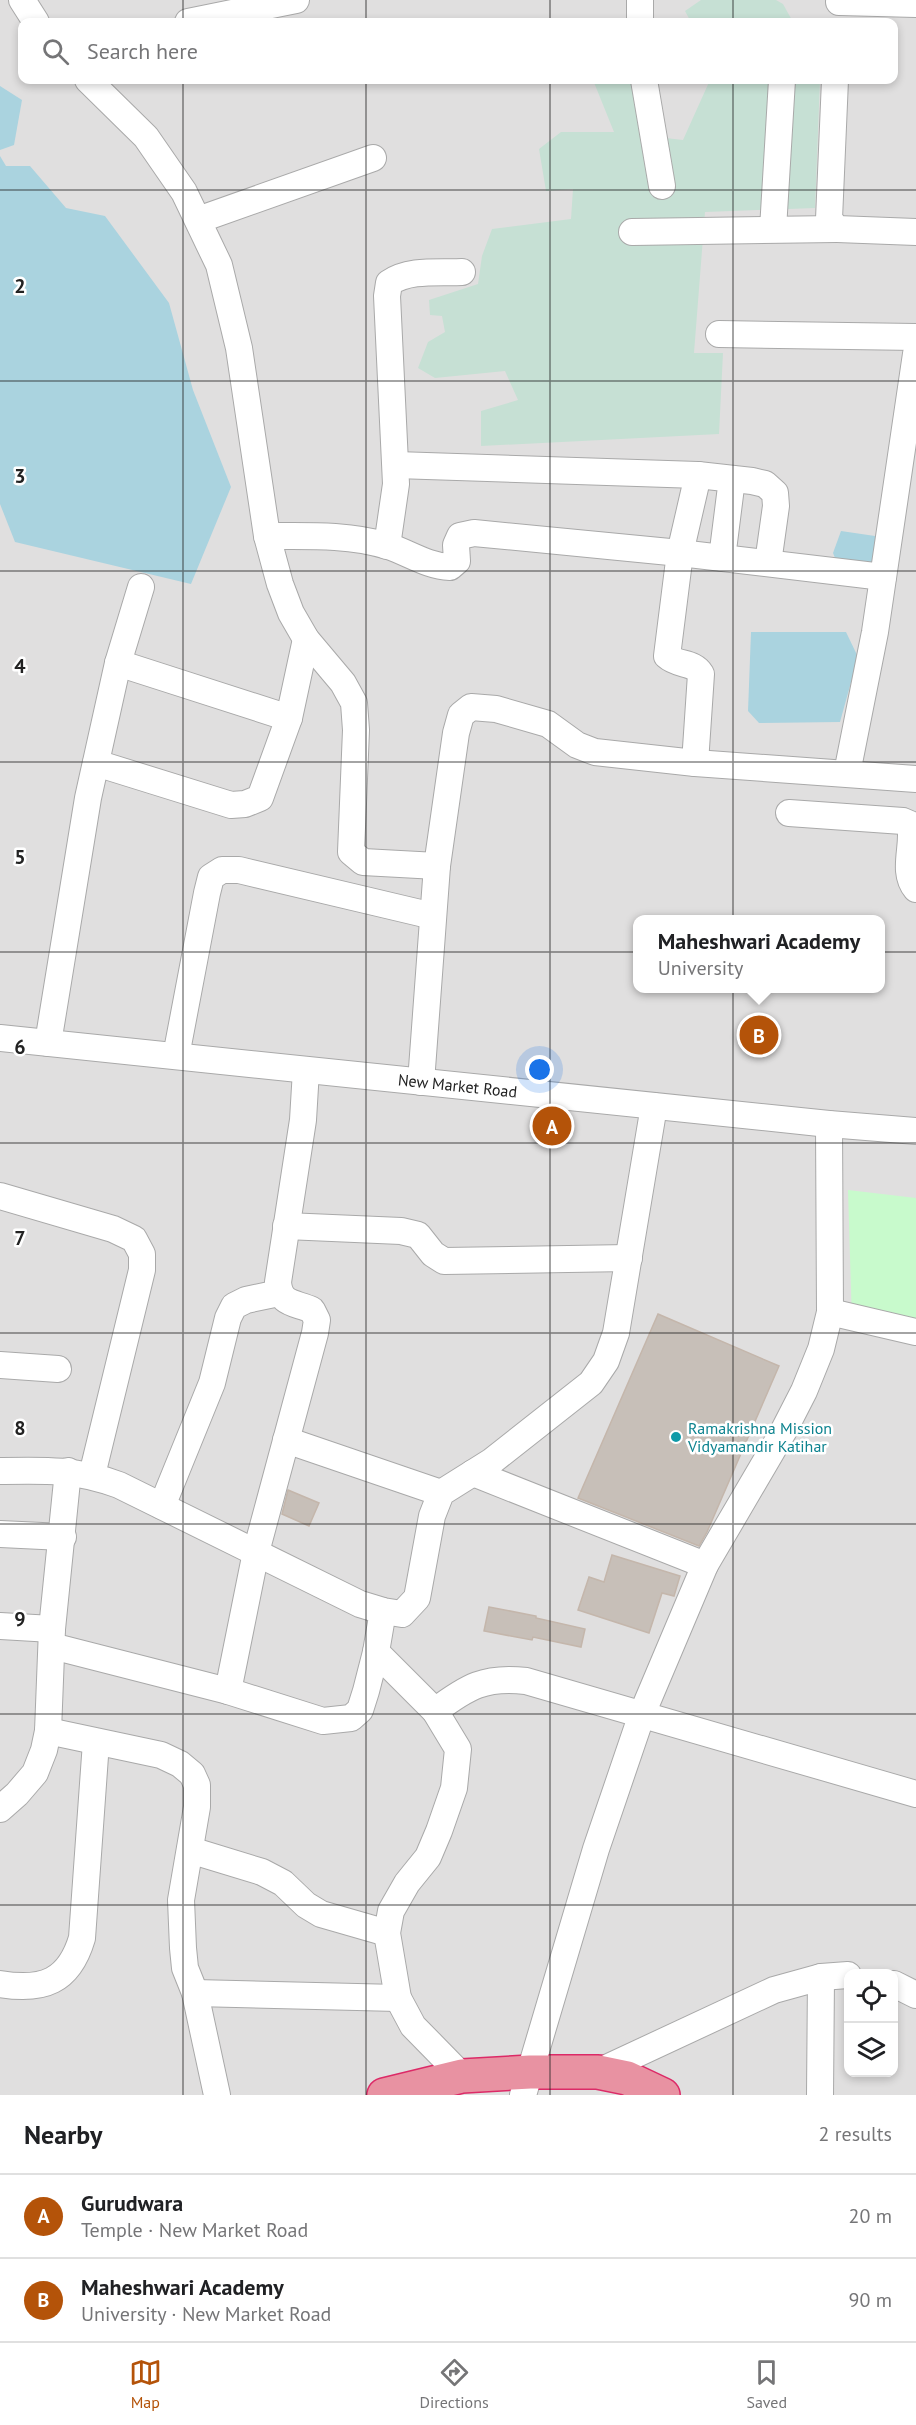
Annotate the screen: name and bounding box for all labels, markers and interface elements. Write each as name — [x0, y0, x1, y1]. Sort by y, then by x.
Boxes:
search box — [18, 18, 898, 84]
icon: search — [39, 35, 72, 68]
text: Search here — [87, 37, 198, 65]
text: 2 — [14, 273, 26, 299]
text: 3 — [14, 463, 26, 489]
text: 4 — [14, 653, 26, 679]
text: 5 — [14, 844, 26, 870]
popup — [633, 915, 885, 993]
text: Maheshwari Academy — [658, 927, 860, 955]
text: University — [658, 955, 743, 981]
pin: B — [740, 1012, 778, 1058]
text: 6 — [14, 1034, 26, 1060]
your location — [525, 1055, 554, 1084]
street label: New Market Road — [397, 1069, 518, 1102]
pin: A — [532, 1104, 572, 1148]
text: 7 — [14, 1225, 26, 1251]
text: 8 — [14, 1415, 26, 1441]
place label: Ramakrishna Mission Vidyamandir Katihar — [687, 1418, 832, 1456]
marker: Ramakrishna Mission Vidyamandir Katihar — [669, 1430, 683, 1444]
text: 9 — [14, 1606, 26, 1632]
map controls — [844, 1969, 898, 2077]
button: locate — [844, 1969, 898, 2023]
button: layers — [844, 2023, 898, 2077]
text: Nearby — [24, 2118, 102, 2151]
text: 2 results — [819, 2121, 892, 2147]
text: Gurudwara — [81, 2189, 183, 2217]
text: A — [37, 2203, 50, 2229]
text: 20 m — [849, 2203, 892, 2229]
text: Temple · New Market Road — [81, 2217, 308, 2243]
text: Maheshwari Academy — [81, 2273, 284, 2301]
text: B — [38, 2287, 49, 2313]
text: 90 m — [849, 2287, 892, 2313]
text: University · New Market Road — [81, 2301, 331, 2327]
tab: Map — [129, 2356, 162, 2412]
tab: Directions — [420, 2356, 489, 2412]
tab: Saved — [746, 2356, 787, 2412]

